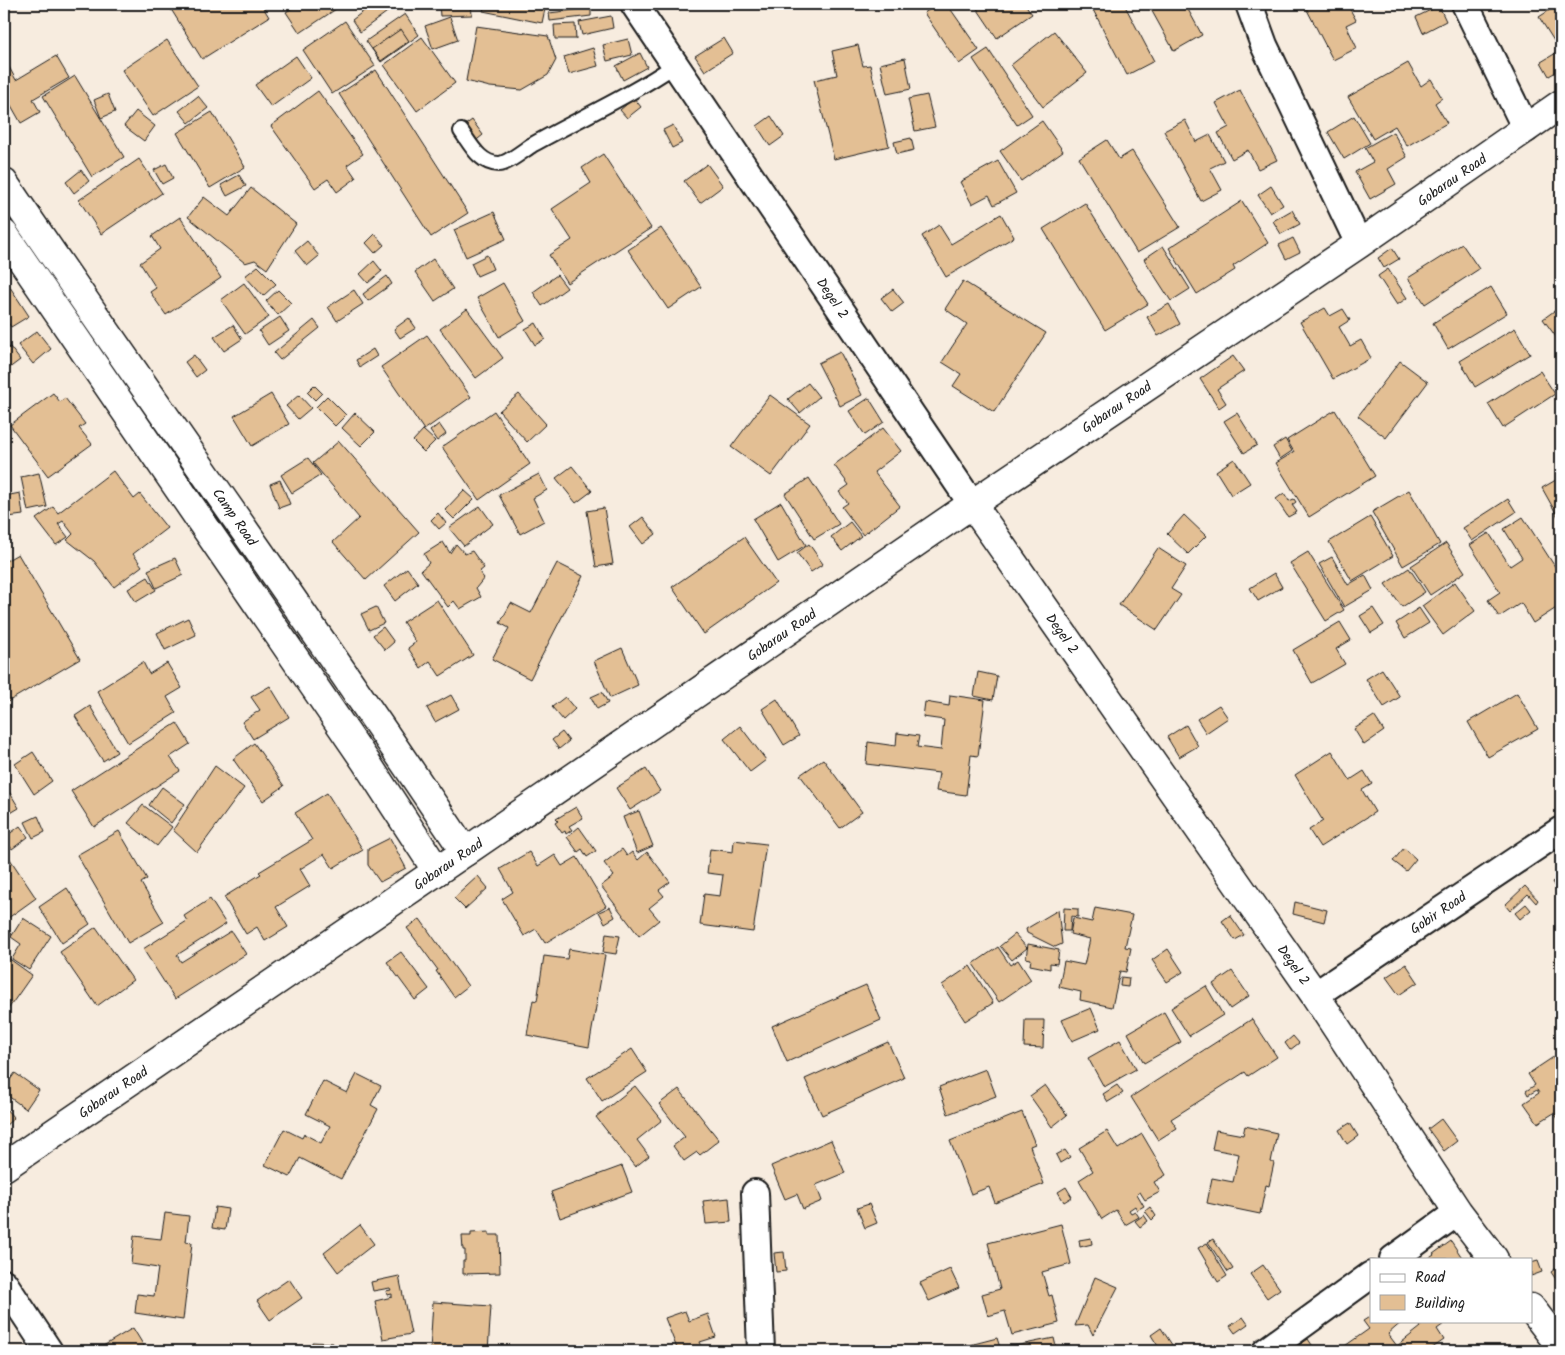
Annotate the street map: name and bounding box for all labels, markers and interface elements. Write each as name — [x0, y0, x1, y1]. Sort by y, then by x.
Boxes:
street label: Gobarau Road — [1413, 148, 1492, 213]
street label: Degel 2 — [810, 274, 854, 324]
street label: Gobarau Road — [1077, 376, 1157, 439]
street label: Camp Road — [206, 484, 263, 552]
street label: Gobarau Road — [743, 603, 822, 667]
street label: Degel 2 — [1040, 609, 1084, 659]
street label: Gobarau Road — [409, 833, 489, 896]
street label: Gobir Road — [1406, 886, 1472, 940]
street label: Degel 2 — [1271, 940, 1315, 990]
street label: Gobarau Road — [74, 1061, 154, 1124]
legend — [1370, 1258, 1532, 1322]
text: Road — [1415, 1266, 1446, 1290]
text: Building — [1415, 1292, 1465, 1316]

